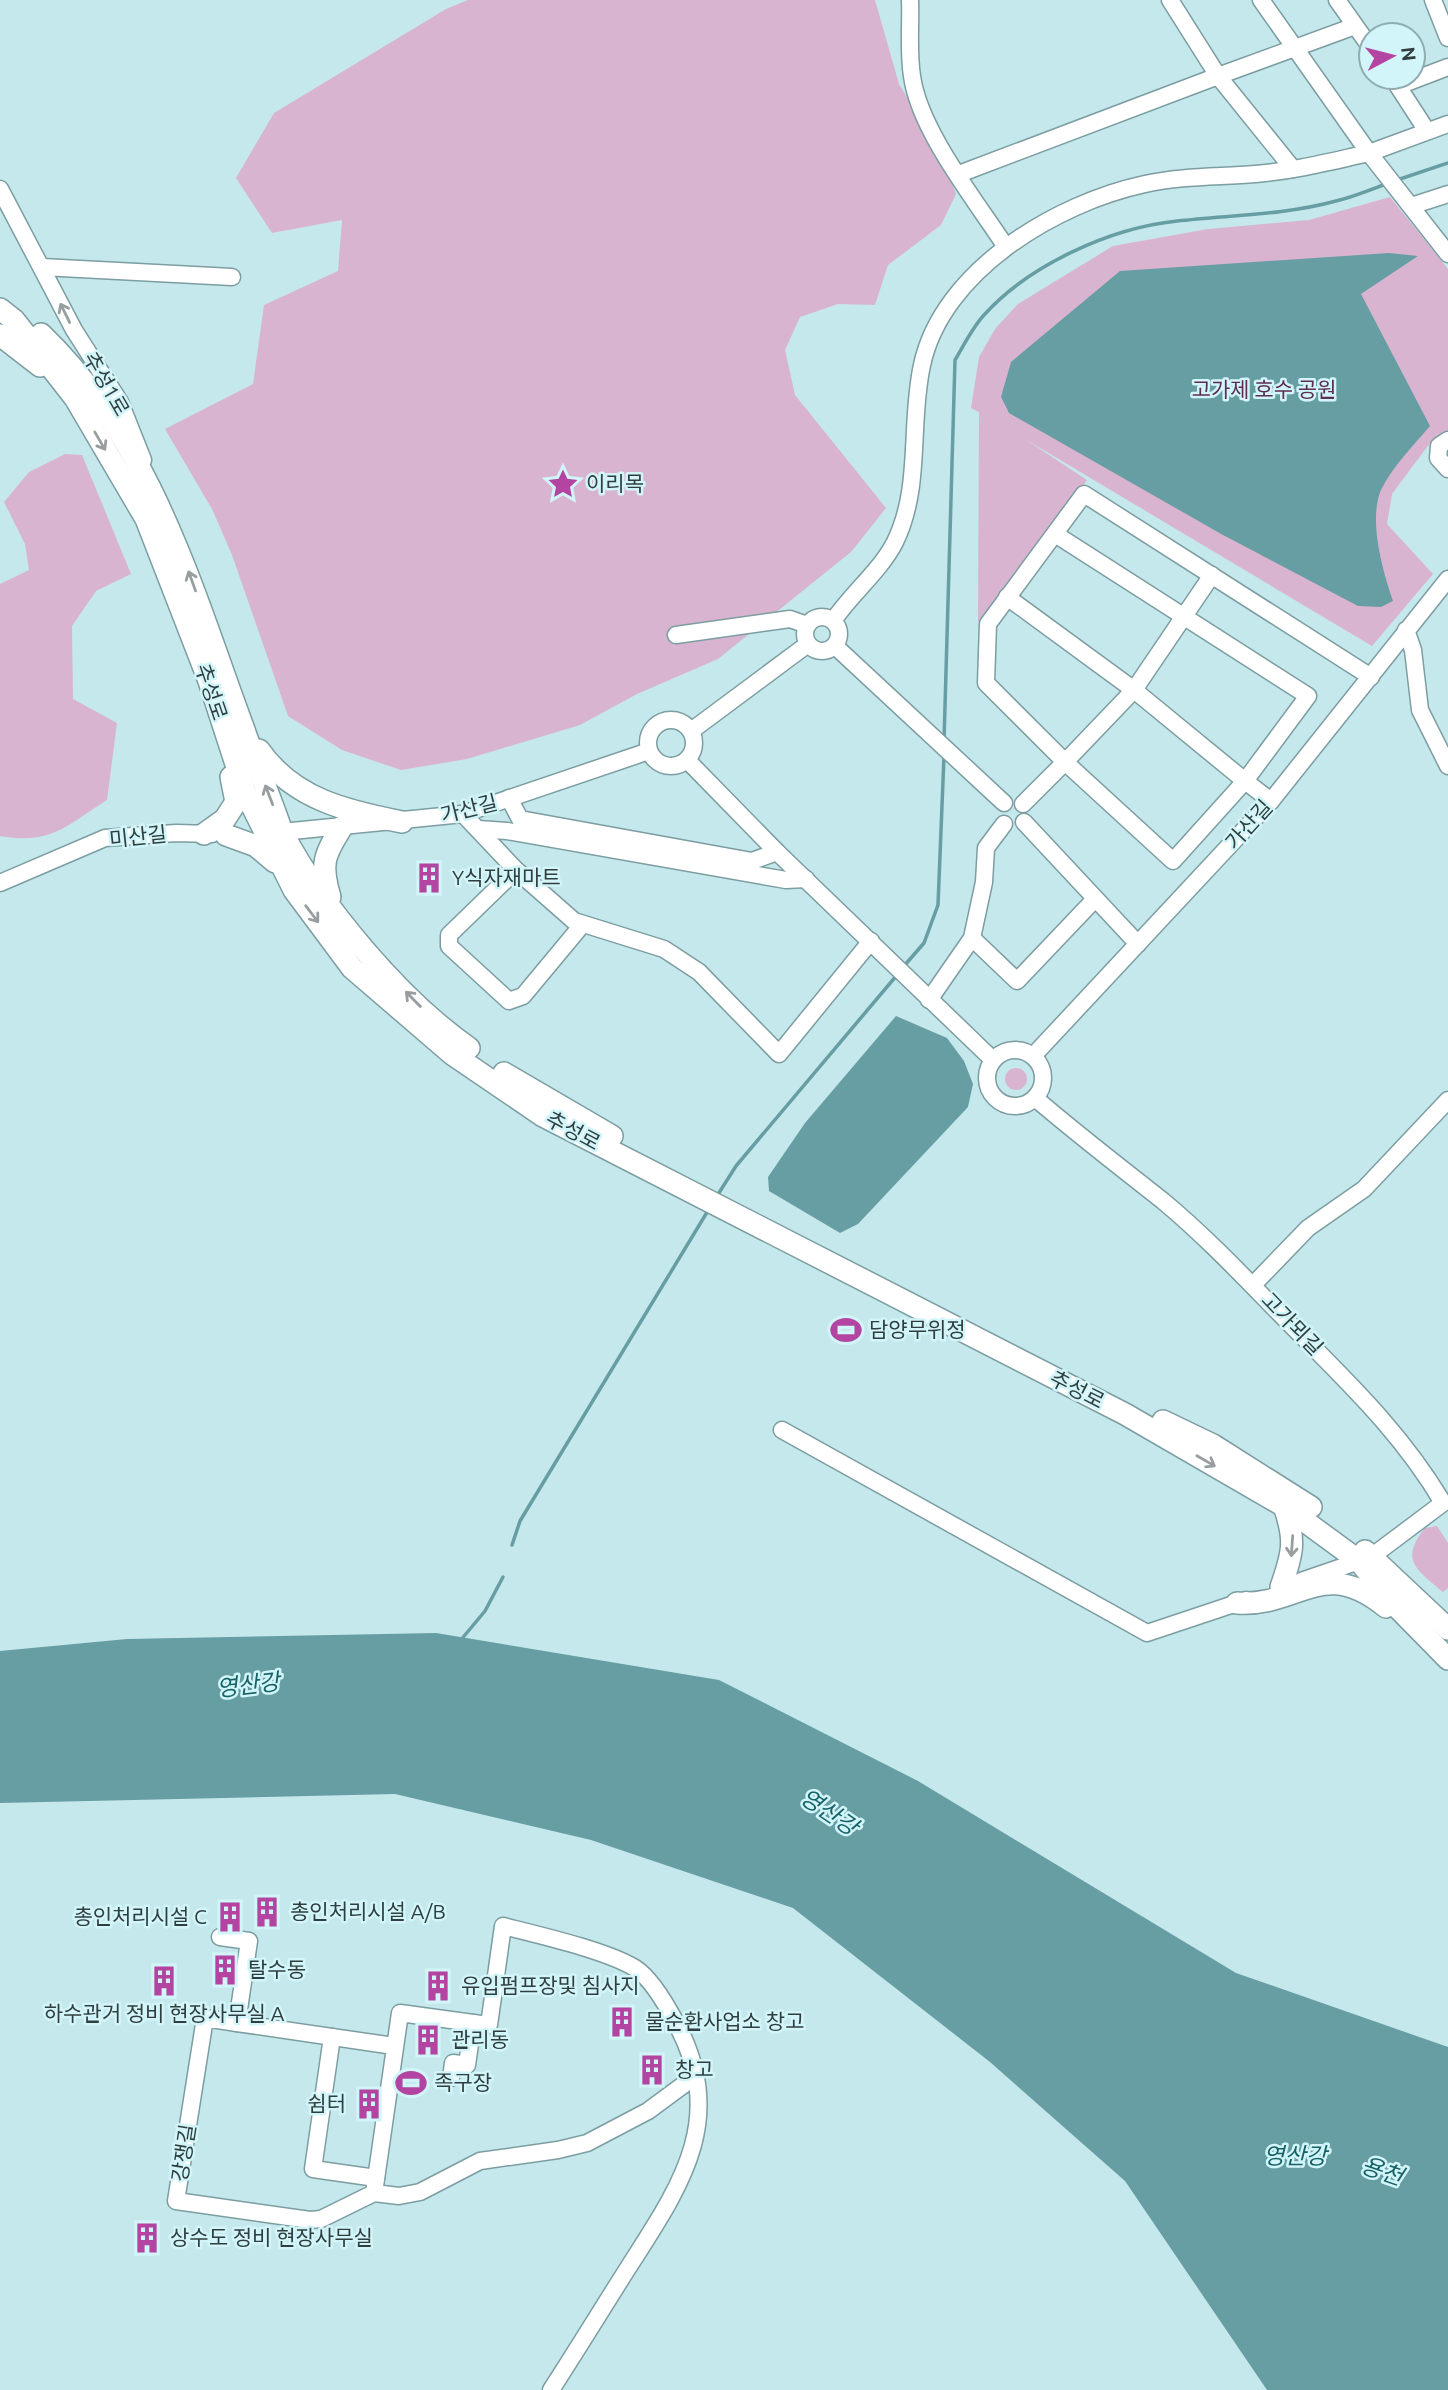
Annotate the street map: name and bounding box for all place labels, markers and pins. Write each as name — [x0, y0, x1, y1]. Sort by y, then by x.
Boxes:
place icon: 이리목 — [546, 467, 580, 501]
place label: 이리목 — [586, 471, 644, 495]
building icon: Y식자재마트 — [412, 861, 446, 895]
place label: Y식자재마트 — [452, 865, 561, 889]
sports icon: 담양무위정 — [829, 1313, 863, 1347]
place label: 담양무위정 — [869, 1317, 966, 1341]
building icon: 총인처리시설 A/B — [250, 1895, 284, 1929]
place label: 총인처리시설 A/B — [290, 1899, 446, 1923]
building icon: 총인처리시설 C — [213, 1900, 247, 1934]
place label: 총인처리시설 C — [73, 1904, 207, 1928]
building icon: 탈수동 — [208, 1953, 242, 1987]
place label: 탈수동 — [248, 1957, 306, 1981]
building icon: 하수관거 정비 현장사무실 A — [147, 1964, 181, 1998]
building icon: 유입펌프장및 침사지 — [421, 1969, 455, 2003]
place label: 유입펌프장및 침사지 — [461, 1973, 640, 1997]
place label: 하수관거 정비 현장사무실 A — [44, 2001, 285, 2025]
building icon: 물순환사업소 창고 — [605, 2005, 639, 2039]
place label: 물순환사업소 창고 — [645, 2009, 804, 2033]
building icon: 관리동 — [411, 2023, 445, 2057]
place label: 관리동 — [451, 2027, 509, 2051]
building icon: 창고 — [635, 2053, 669, 2087]
place label: 창고 — [675, 2057, 714, 2081]
sports icon: 족구장 — [394, 2066, 428, 2100]
place label: 족구장 — [434, 2070, 492, 2094]
building icon: 쉼터 — [352, 2087, 386, 2121]
place label: 쉼터 — [307, 2091, 346, 2115]
building icon: 상수도 정비 현장사무실 — [130, 2221, 164, 2255]
place label: 상수도 정비 현장사무실 — [170, 2225, 373, 2249]

